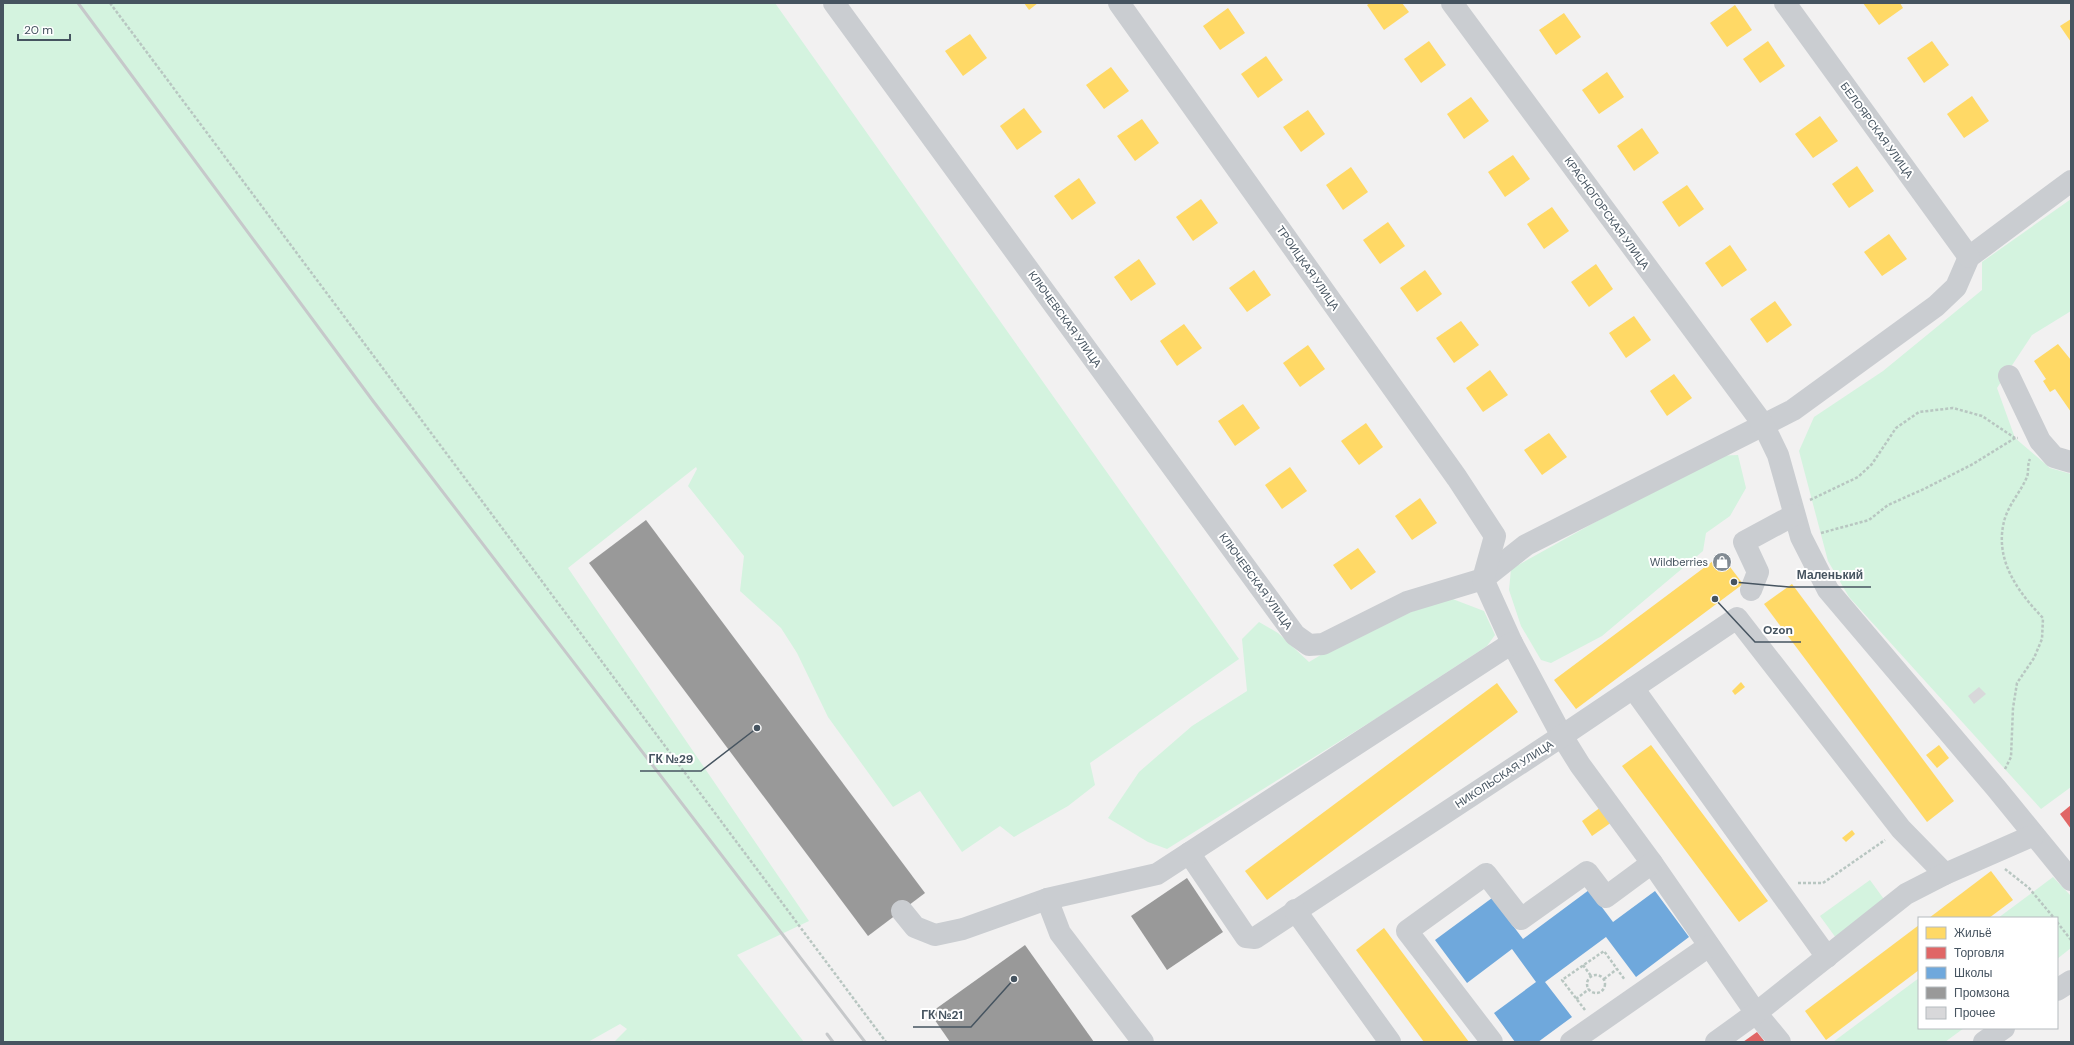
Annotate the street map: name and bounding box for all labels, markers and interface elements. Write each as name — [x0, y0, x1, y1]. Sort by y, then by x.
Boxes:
scale bar — [18, 16, 70, 42]
text: 20 m — [24, 22, 53, 38]
street label: БЕЛОЯРСКАЯ УЛИЦА — [1838, 79, 1917, 181]
street label: КРАСНОГОРСКАЯ УЛИЦА — [1562, 154, 1653, 272]
street label: ТРОИЦКАЯ УЛИЦА — [1274, 223, 1343, 314]
street label: КЛЮЧЕВСКАЯ УЛИЦА — [1025, 268, 1105, 370]
street label: КЛЮЧЕВСКАЯ УЛИЦА — [1216, 530, 1296, 632]
shop icon: Wildberries — [1711, 551, 1733, 573]
place label: Wildberries — [1650, 555, 1708, 569]
callout: Маленький — [1789, 563, 1871, 587]
text: Маленький — [1797, 567, 1863, 583]
callout: Ozon — [1755, 618, 1801, 642]
text: Ozon — [1763, 622, 1793, 638]
street label: НИКОЛЬСКАЯ УЛИЦА — [1452, 737, 1556, 811]
callout: ГК №29 — [640, 747, 701, 771]
text: ГК №29 — [649, 751, 694, 767]
legend — [1918, 917, 2058, 1029]
text: Жильё — [1954, 925, 1992, 941]
text: Торговля — [1954, 945, 2004, 961]
text: Школы — [1954, 965, 1992, 981]
text: Промзона — [1954, 985, 2010, 1001]
callout: ГК №21 — [913, 1003, 971, 1027]
text: Прочее — [1954, 1005, 1996, 1021]
text: ГК №21 — [921, 1007, 963, 1023]

